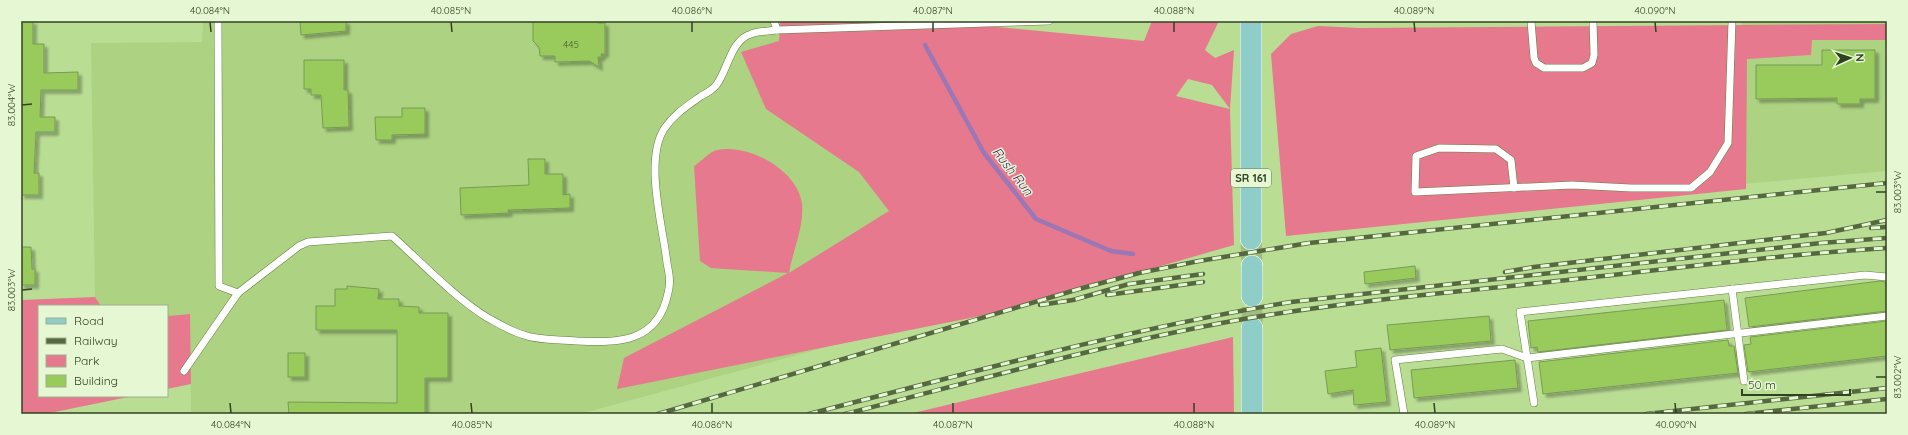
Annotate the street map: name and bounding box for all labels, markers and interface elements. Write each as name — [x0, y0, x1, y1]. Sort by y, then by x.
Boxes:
text: 40.084°N — [190, 4, 230, 17]
text: 40.085°N — [431, 4, 471, 17]
text: 40.086°N — [672, 4, 712, 17]
text: 40.087°N — [913, 4, 953, 17]
text: 40.088°N — [1154, 4, 1194, 17]
text: 40.089°N — [1394, 4, 1434, 17]
text: 40.090°N — [1634, 4, 1676, 17]
house number: 445 — [563, 38, 579, 51]
north arrow — [1830, 38, 1870, 78]
text: N — [1853, 53, 1867, 62]
text: 83.004°W — [5, 83, 18, 126]
water label: Rush Run — [989, 144, 1037, 199]
road number: SR 161 — [1231, 169, 1271, 187]
text: 83.003°W — [1891, 170, 1904, 213]
text: 83.003°W — [5, 268, 18, 311]
legend — [38, 305, 168, 397]
text: Road — [74, 313, 104, 328]
text: Railway — [74, 333, 118, 348]
text: Park — [74, 353, 99, 368]
text: 83.002°W — [1891, 355, 1904, 398]
scale bar — [1742, 371, 1850, 397]
text: Building — [74, 373, 118, 388]
text: 50 m — [1748, 377, 1776, 392]
text: 40.084°N — [211, 418, 251, 431]
text: 40.085°N — [452, 418, 492, 431]
text: 40.086°N — [692, 418, 732, 431]
text: 40.087°N — [933, 418, 973, 431]
text: 40.088°N — [1174, 418, 1214, 431]
text: 40.089°N — [1415, 418, 1455, 431]
text: 40.090°N — [1655, 418, 1697, 431]

